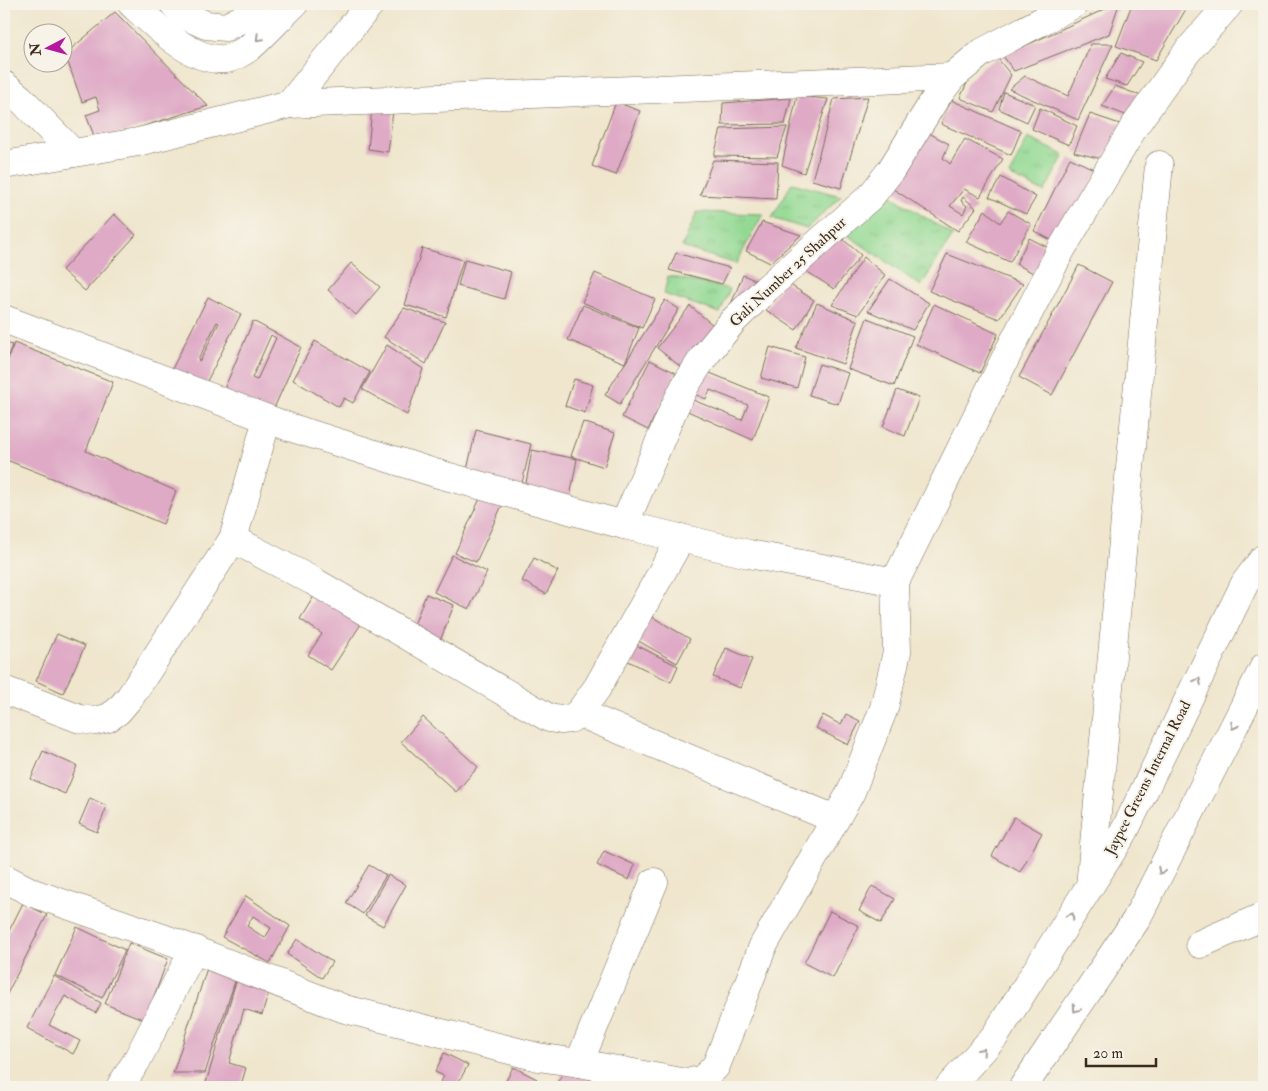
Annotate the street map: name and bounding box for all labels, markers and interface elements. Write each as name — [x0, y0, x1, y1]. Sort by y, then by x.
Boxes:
north arrow — [22, 22, 72, 72]
one-way arrow — [256, 32, 265, 41]
text: N — [26, 42, 45, 57]
street label: Gali Number 25 Shahpur — [726, 213, 851, 332]
one-way arrow — [1192, 677, 1202, 686]
street label: Jaypee Greens Internal Road — [1100, 697, 1196, 860]
one-way arrow — [1230, 721, 1240, 730]
one-way arrow — [1157, 866, 1167, 875]
one-way arrow — [1065, 913, 1075, 922]
one-way arrow — [1072, 1004, 1082, 1013]
scale bar — [1086, 1036, 1156, 1068]
text: 20 m — [1093, 1044, 1123, 1063]
one-way arrow — [976, 1048, 985, 1057]

